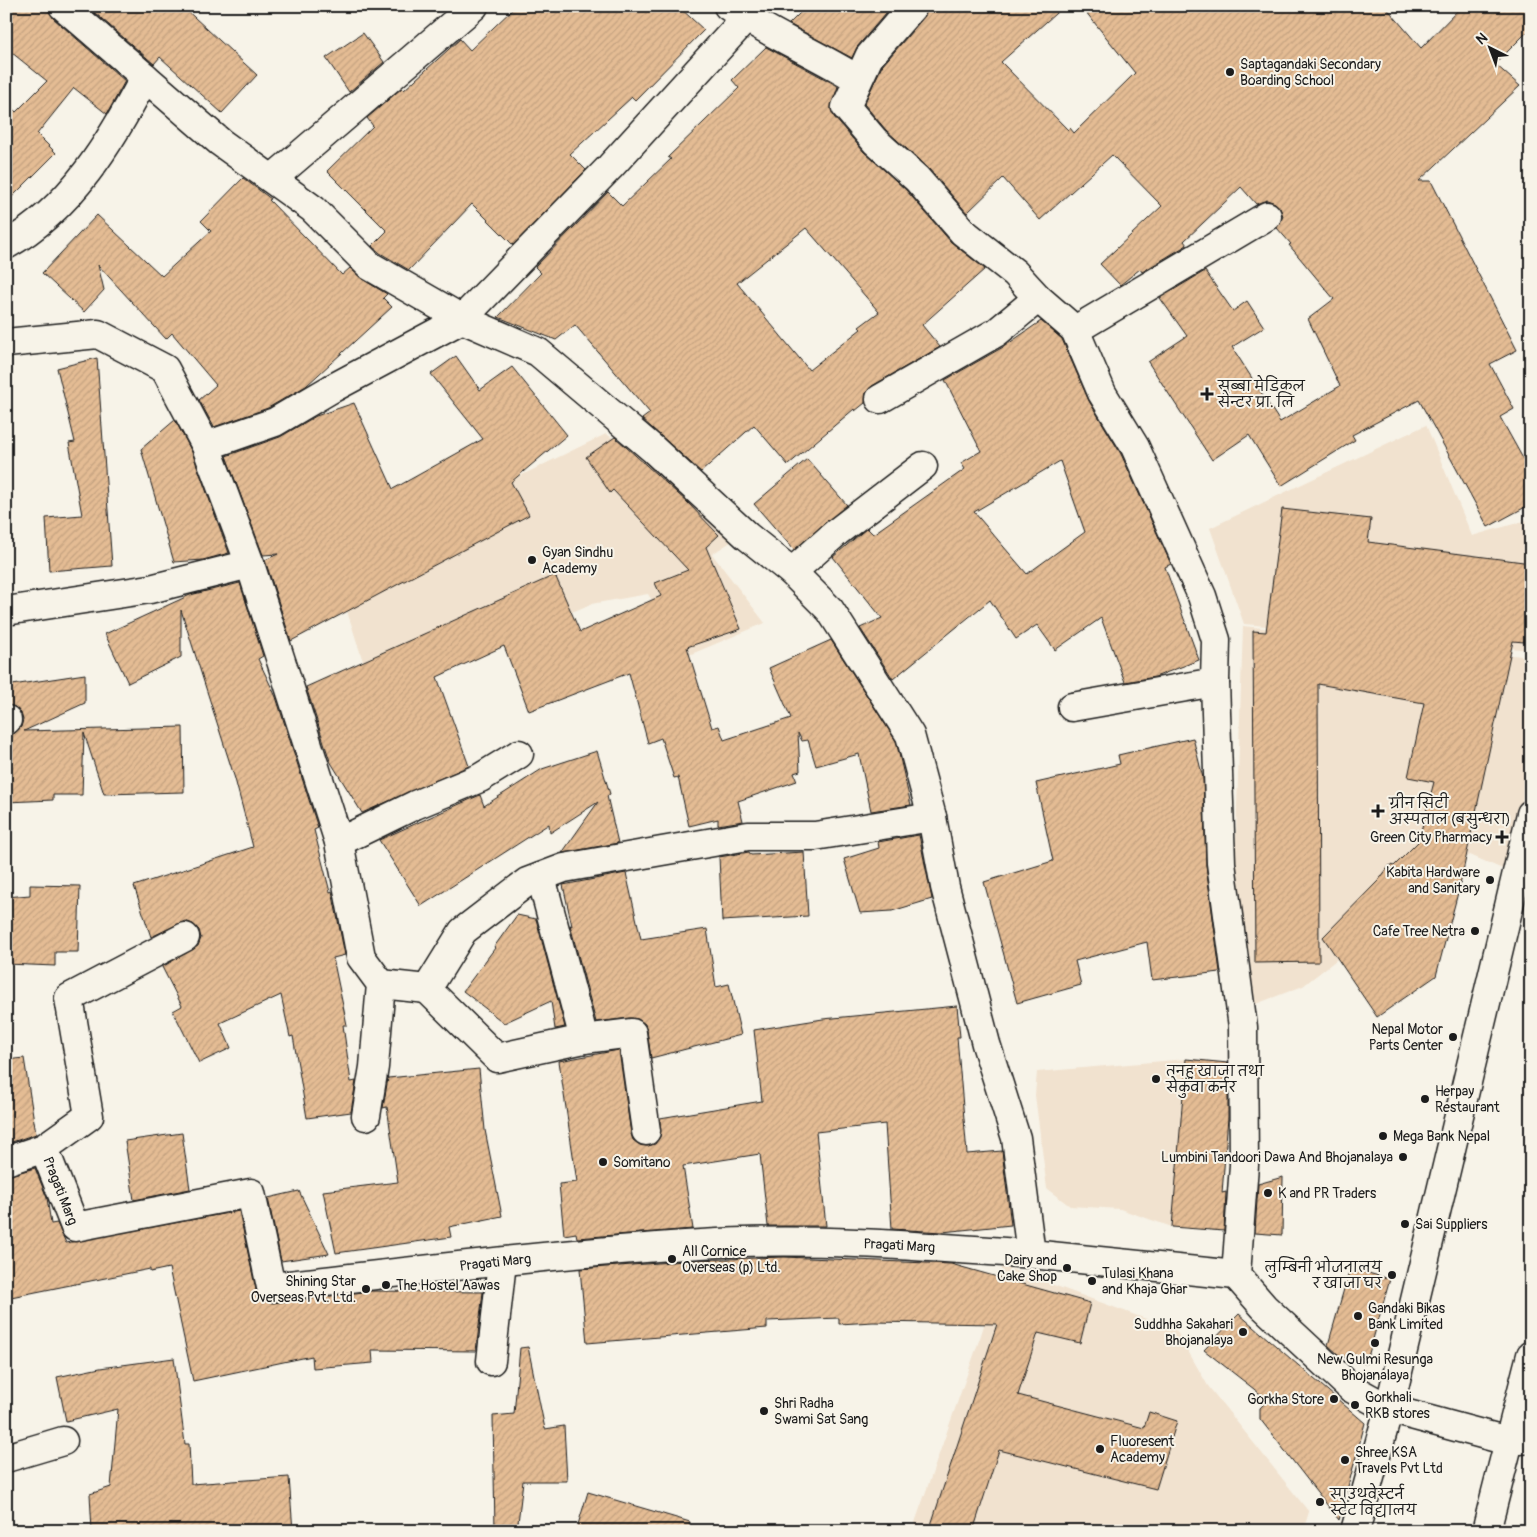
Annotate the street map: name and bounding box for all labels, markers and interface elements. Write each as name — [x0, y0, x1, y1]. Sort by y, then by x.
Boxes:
north arrow — [1464, 22, 1514, 72]
text: N — [1472, 29, 1491, 48]
place label: Saptagandaki Secondary Boarding School — [1240, 56, 1381, 89]
marker: Saptagandaki Secondary Boarding School — [1224, 66, 1236, 78]
place label: सुब्बा मेडिकल सेन्टर प्रा. लि — [1217, 375, 1305, 411]
marker: सुब्बा मेडिकल सेन्टर प्रा. लि — [1200, 387, 1214, 401]
place label: Gyan Sindhu Academy — [542, 544, 613, 577]
marker: Gyan Sindhu Academy — [526, 554, 538, 566]
place label: ग्रीन सिटी अस्पताल (बसुन्धरा) — [1388, 792, 1511, 829]
marker: ग्रीन सिटी अस्पताल (बसुन्धरा) — [1371, 804, 1385, 818]
place label: Green City Pharmacy — [1370, 829, 1492, 846]
marker: Green City Pharmacy — [1496, 831, 1508, 843]
place label: Kabita Hardware and Sanitary — [1386, 864, 1480, 897]
marker: Kabita Hardware and Sanitary — [1484, 874, 1496, 886]
place label: Cafe Tree Netra — [1373, 923, 1465, 940]
marker: Cafe Tree Netra — [1469, 925, 1481, 937]
place label: Nepal Motor Parts Center — [1369, 1021, 1443, 1054]
marker: Nepal Motor Parts Center — [1447, 1031, 1459, 1043]
place label: तनहु खाजा तथा सेकुवा कर्नर — [1165, 1063, 1265, 1099]
marker: तनहु खाजा तथा सेकुवा कर्नर — [1150, 1073, 1162, 1085]
place label: Herpay Restaurant — [1435, 1083, 1500, 1116]
marker: Herpay Restaurant — [1419, 1093, 1431, 1105]
place label: Mega Bank Nepal — [1393, 1128, 1490, 1145]
marker: Mega Bank Nepal — [1377, 1130, 1389, 1142]
place label: Lumbini Tandoori Dawa And Bhojanalaya — [1161, 1149, 1393, 1166]
marker: Lumbini Tandoori Dawa And Bhojanalaya — [1397, 1151, 1409, 1163]
street label: Pragati Marg — [39, 1154, 81, 1227]
place label: Somitano — [613, 1154, 671, 1171]
marker: Somitano — [597, 1156, 609, 1168]
place label: K and PR Traders — [1278, 1185, 1377, 1202]
marker: K and PR Traders — [1262, 1187, 1274, 1199]
place label: Sai Suppliers — [1415, 1216, 1488, 1233]
marker: Sai Suppliers — [1399, 1218, 1411, 1230]
street label: Pragati Marg — [863, 1235, 936, 1256]
place label: All Cornice Overseas (p) Ltd. — [682, 1243, 781, 1276]
street label: Pragati Marg — [459, 1250, 532, 1275]
place label: Dairy and Cake Shop — [997, 1252, 1057, 1285]
marker: All Cornice Overseas (p) Ltd. — [666, 1253, 678, 1265]
place label: लुम्बिनी भोजनालय र खाजा घर — [1264, 1256, 1383, 1292]
marker: Dairy and Cake Shop — [1061, 1262, 1073, 1274]
place label: Tulasi Khana and Khaja Ghar — [1102, 1265, 1188, 1298]
marker: लुम्बिनी भोजनालय र खाजा घर — [1386, 1269, 1398, 1281]
place label: Shining Star Overseas Pvt. Ltd. — [251, 1273, 356, 1306]
marker: Tulasi Khana and Khaja Ghar — [1086, 1275, 1098, 1287]
place label: The Hostel Aawas — [396, 1277, 500, 1294]
marker: The Hostel Aawas — [380, 1279, 392, 1291]
marker: Shining Star Overseas Pvt. Ltd. — [360, 1283, 372, 1295]
place label: Gandaki Bikas Bank Limited — [1368, 1300, 1446, 1333]
marker: Gandaki Bikas Bank Limited — [1352, 1310, 1364, 1322]
place label: Suddhha Sakahari Bhojanalaya — [1134, 1316, 1233, 1349]
marker: Suddhha Sakahari Bhojanalaya — [1237, 1326, 1249, 1338]
marker: New Gulmi Resunga Bhojanalaya — [1369, 1337, 1381, 1349]
place label: New Gulmi Resunga Bhojanalaya — [1317, 1351, 1433, 1384]
place label: Gorkhali RKB stores — [1365, 1389, 1431, 1422]
place label: Gorkha Store — [1247, 1391, 1324, 1408]
marker: Gorkha Store — [1328, 1393, 1340, 1405]
place label: Shri Radha Swami Sat Sang — [774, 1395, 868, 1428]
marker: Gorkhali RKB stores — [1349, 1399, 1361, 1411]
marker: Shri Radha Swami Sat Sang — [758, 1405, 770, 1417]
place label: Fluoresent Academy — [1110, 1433, 1175, 1466]
marker: Fluoresent Academy — [1094, 1443, 1106, 1455]
place label: Shree KSA Travels Pvt Ltd — [1355, 1444, 1443, 1477]
marker: Shree KSA Travels Pvt Ltd — [1339, 1454, 1351, 1466]
place label: साउथवेस्टर्न स्टेट विद्यालय — [1329, 1483, 1417, 1519]
marker: साउथवेस्टर्न स्टेट विद्यालय — [1314, 1496, 1326, 1508]

